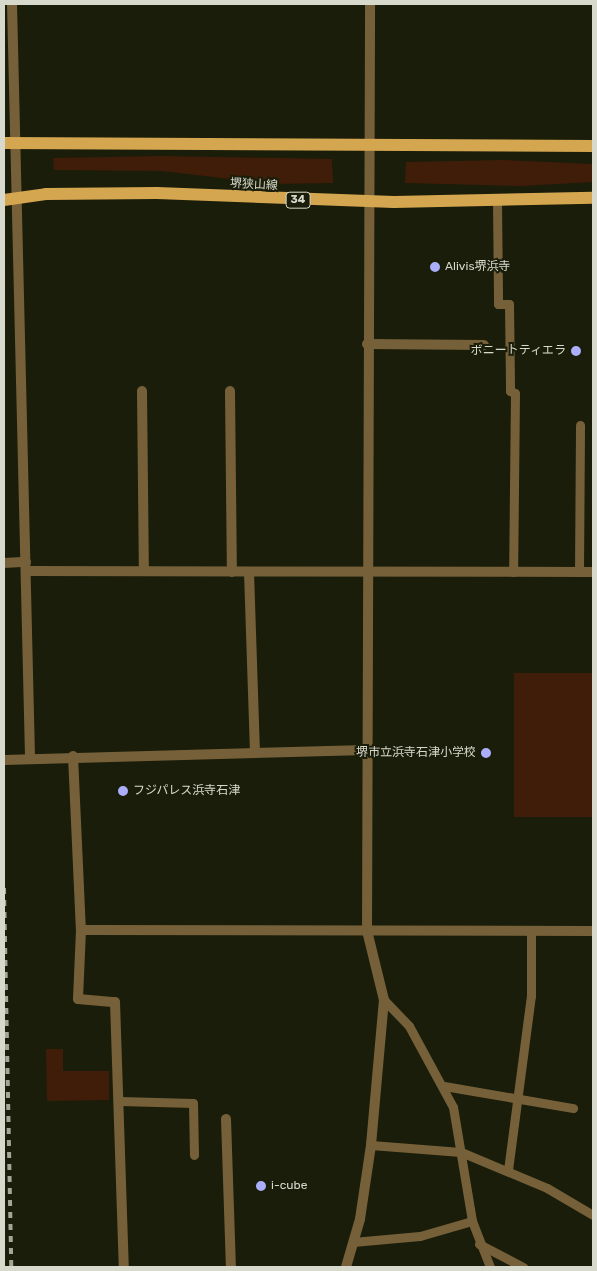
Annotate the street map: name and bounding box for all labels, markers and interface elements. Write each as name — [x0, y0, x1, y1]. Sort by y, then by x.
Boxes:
street label: 堺狭山線 — [230, 177, 278, 193]
road number: 34 — [286, 192, 310, 208]
place label: Alivis堺浜寺 — [445, 260, 511, 274]
marker: Alivis堺浜寺 — [429, 261, 441, 273]
place label: ボニートティエラ — [470, 344, 566, 358]
marker: ボニートティエラ — [570, 345, 582, 357]
place label: 堺市立浜寺石津小学校 — [356, 746, 476, 760]
marker: 堺市立浜寺石津小学校 — [480, 747, 492, 759]
place label: フジパレス浜寺石津 — [133, 784, 241, 798]
marker: フジパレス浜寺石津 — [117, 785, 129, 797]
place label: i-cube — [271, 1179, 307, 1193]
marker: i-cube — [255, 1180, 267, 1192]

